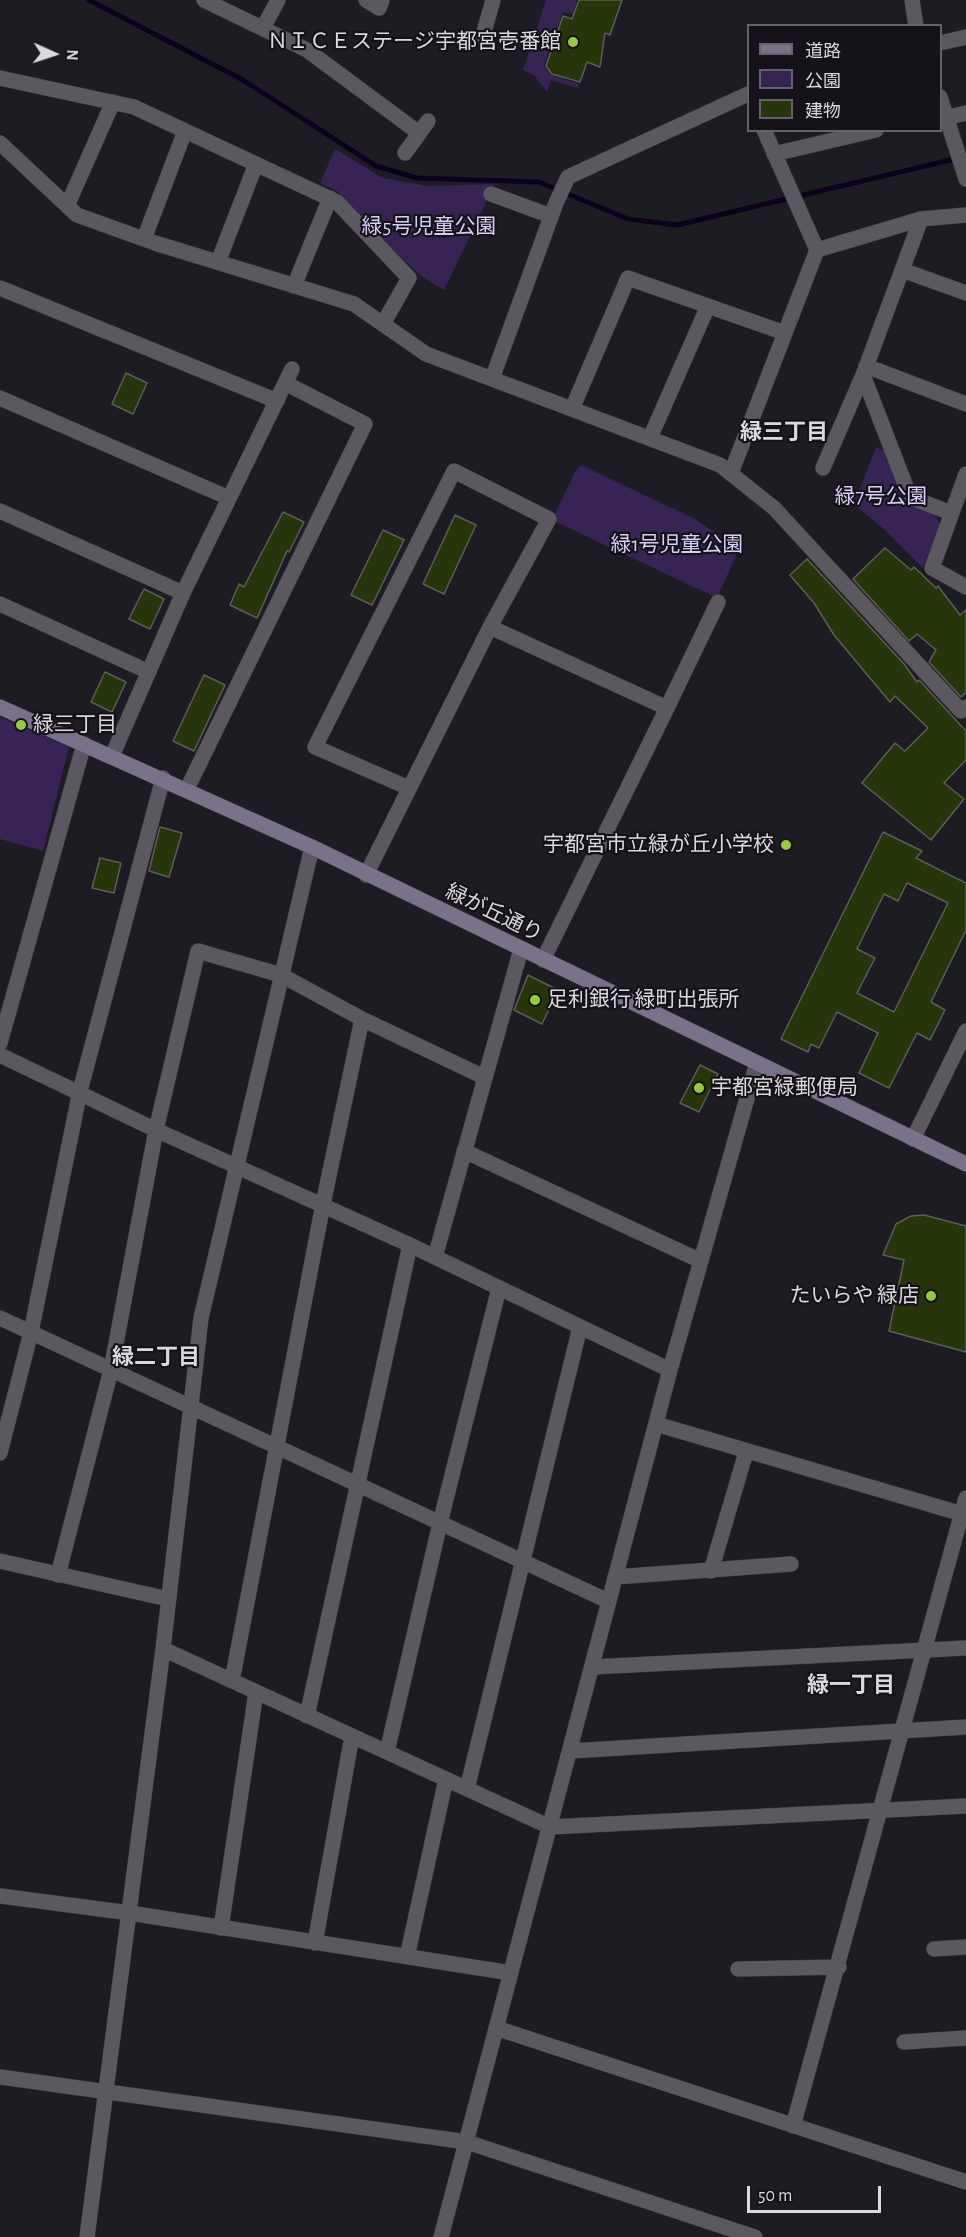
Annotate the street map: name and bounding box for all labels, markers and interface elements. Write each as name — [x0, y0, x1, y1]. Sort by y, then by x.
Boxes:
north arrow — [24, 24, 84, 84]
legend — [747, 24, 942, 132]
place label: ＮＩＣＥステージ宇都宮壱番館 — [267, 29, 561, 55]
marker: ＮＩＣＥステージ宇都宮壱番館 — [566, 35, 580, 49]
text: 道路 — [805, 43, 841, 61]
text: N — [64, 49, 80, 61]
text: 公園 — [805, 73, 841, 91]
text: 建物 — [805, 103, 841, 121]
park label: 緑5号児童公園 — [362, 214, 496, 240]
district label: 緑三丁目 — [740, 419, 828, 445]
park label: 緑7号公園 — [835, 484, 927, 510]
park label: 緑1号児童公園 — [610, 532, 744, 558]
place label: 緑三丁目 — [33, 712, 117, 738]
marker: 緑三丁目 — [14, 718, 28, 732]
place label: 宇都宮市立緑が丘小学校 — [543, 832, 774, 858]
marker: 宇都宮市立緑が丘小学校 — [779, 838, 793, 852]
street label: 緑が丘通り — [441, 879, 547, 947]
place label: 足利銀行 緑町出張所 — [547, 987, 739, 1013]
marker: 足利銀行 緑町出張所 — [528, 993, 542, 1007]
place label: 宇都宮緑郵便局 — [711, 1075, 858, 1101]
marker: 宇都宮緑郵便局 — [692, 1081, 706, 1095]
place label: たいらや 緑店 — [790, 1283, 919, 1309]
marker: たいらや 緑店 — [924, 1289, 938, 1303]
district label: 緑二丁目 — [112, 1344, 200, 1370]
district label: 緑一丁目 — [807, 1672, 895, 1698]
scale bar — [750, 2174, 884, 2212]
text: 50 m — [758, 2187, 792, 2205]

